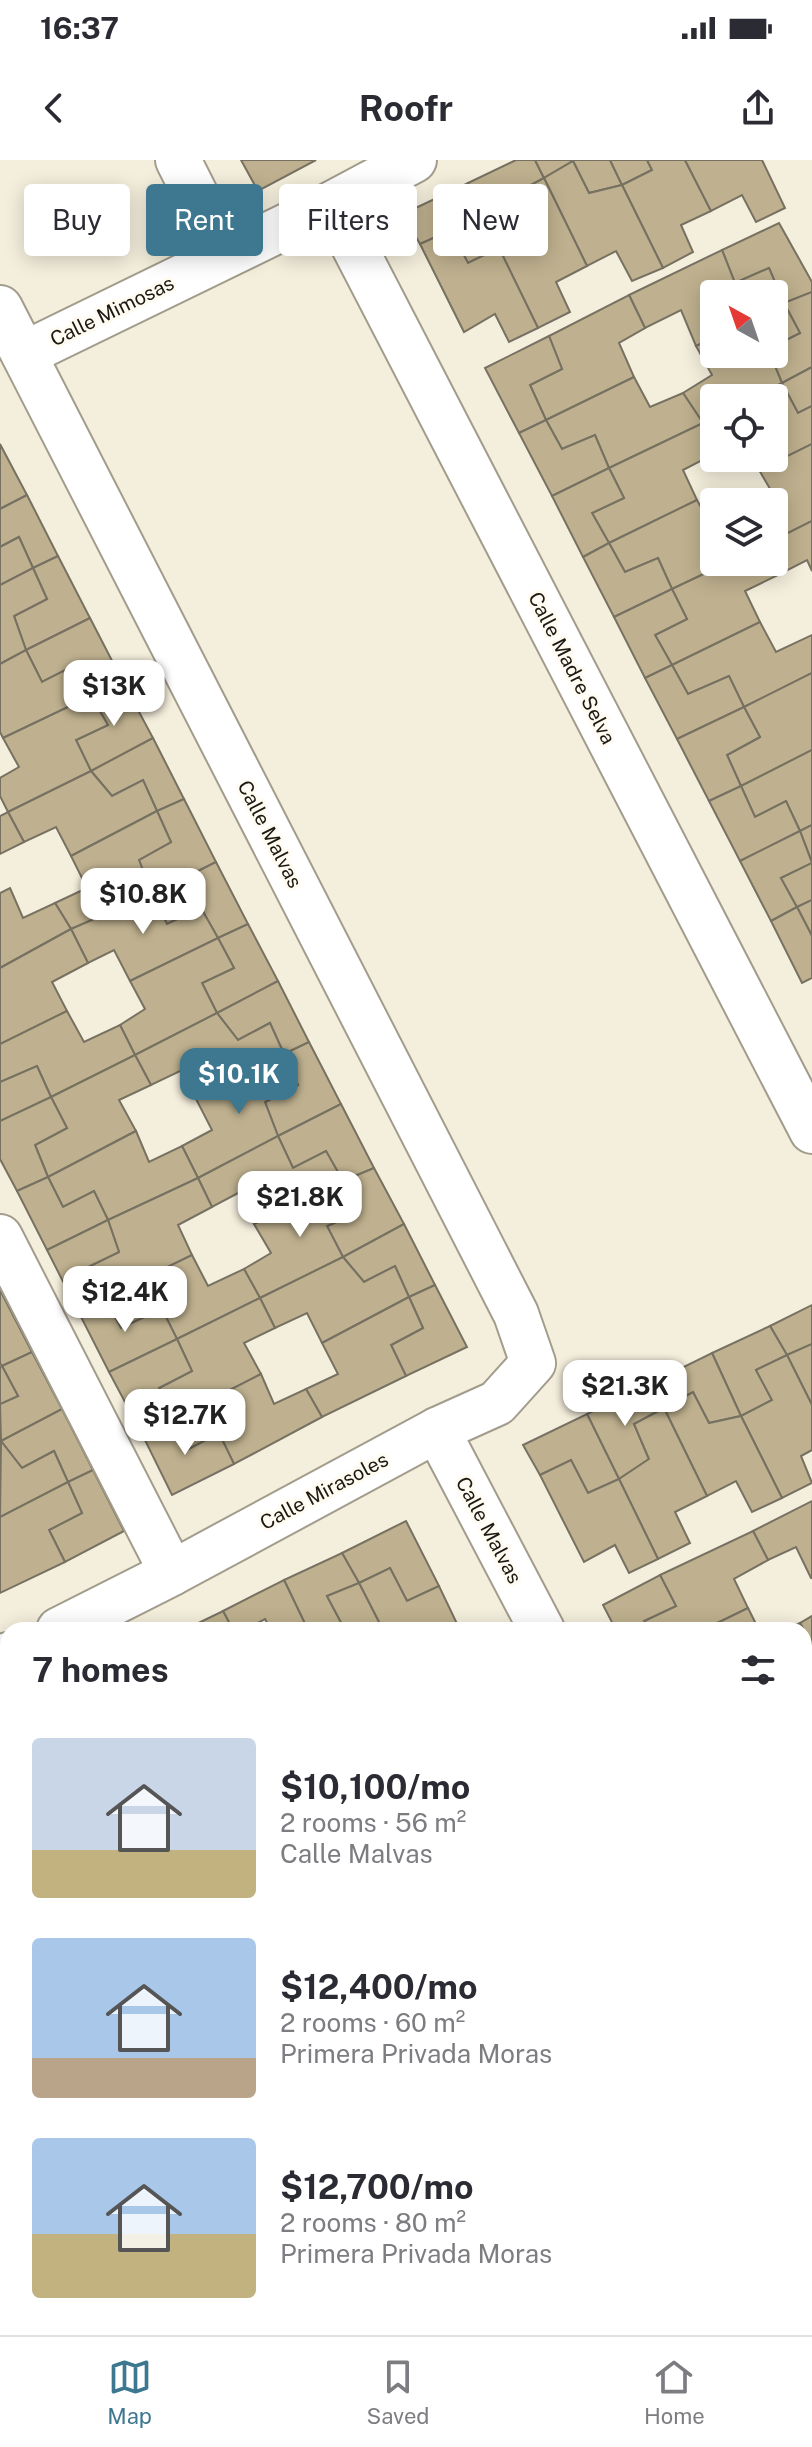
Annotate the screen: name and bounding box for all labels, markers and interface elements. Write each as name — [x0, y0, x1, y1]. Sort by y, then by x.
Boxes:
text: 16:37 — [40, 10, 119, 46]
icon: back — [32, 86, 76, 130]
icon: share — [736, 86, 780, 130]
text: Roofr — [359, 87, 453, 129]
chip: Buy — [24, 184, 130, 256]
chip: Rent — [146, 184, 263, 256]
chip: Filters — [279, 184, 417, 256]
chip: New — [433, 184, 548, 256]
street label: Calle Mimosas — [46, 271, 178, 351]
north arrow — [700, 280, 788, 368]
map controls — [700, 280, 788, 576]
button: locate — [700, 384, 788, 472]
button: layers — [700, 488, 788, 576]
street label: Calle Madre Selva — [523, 588, 621, 748]
pin: $13K — [67, 660, 161, 728]
text: $13K — [82, 670, 146, 701]
street label: Calle Malvas — [233, 776, 307, 892]
pin: $10.8K — [78, 868, 208, 936]
text: $10.8K — [99, 878, 187, 909]
pin: $10.1K — [174, 1048, 304, 1116]
text: $10.1K — [198, 1058, 280, 1089]
pin: $21.8K — [235, 1171, 365, 1239]
text: $21.8K — [256, 1181, 344, 1212]
pin: $12.4K — [60, 1266, 190, 1334]
text: $12.4K — [81, 1276, 169, 1307]
pin: $21.3K — [560, 1360, 690, 1428]
text: $21.3K — [581, 1370, 669, 1401]
pin: $12.7K — [120, 1389, 250, 1457]
text: $12.7K — [142, 1399, 228, 1430]
street label: Calle Mirasoles — [256, 1447, 392, 1535]
street label: Calle Malvas — [451, 1473, 527, 1587]
icon: filters — [736, 1648, 780, 1692]
text: 7 homes — [32, 1650, 169, 1690]
text: $10,100/mo — [280, 1767, 470, 1807]
icon: home — [96, 1770, 192, 1866]
text: 2 rooms · 56 m² — [280, 1807, 466, 1838]
text: Calle Malvas — [280, 1838, 433, 1869]
text: $12,400/mo — [280, 1967, 478, 2007]
icon: home — [96, 1970, 192, 2066]
text: 2 rooms · 60 m² — [280, 2007, 465, 2038]
text: Primera Privada Moras — [280, 2038, 552, 2069]
text: $12,700/mo — [280, 2167, 474, 2207]
icon: home — [96, 2170, 192, 2266]
text: 2 rooms · 80 m² — [280, 2207, 466, 2238]
text: Primera Privada Moras — [280, 2238, 552, 2269]
tab: Map — [107, 2355, 152, 2429]
tab: Saved — [367, 2355, 429, 2429]
tab: Home — [644, 2355, 705, 2429]

